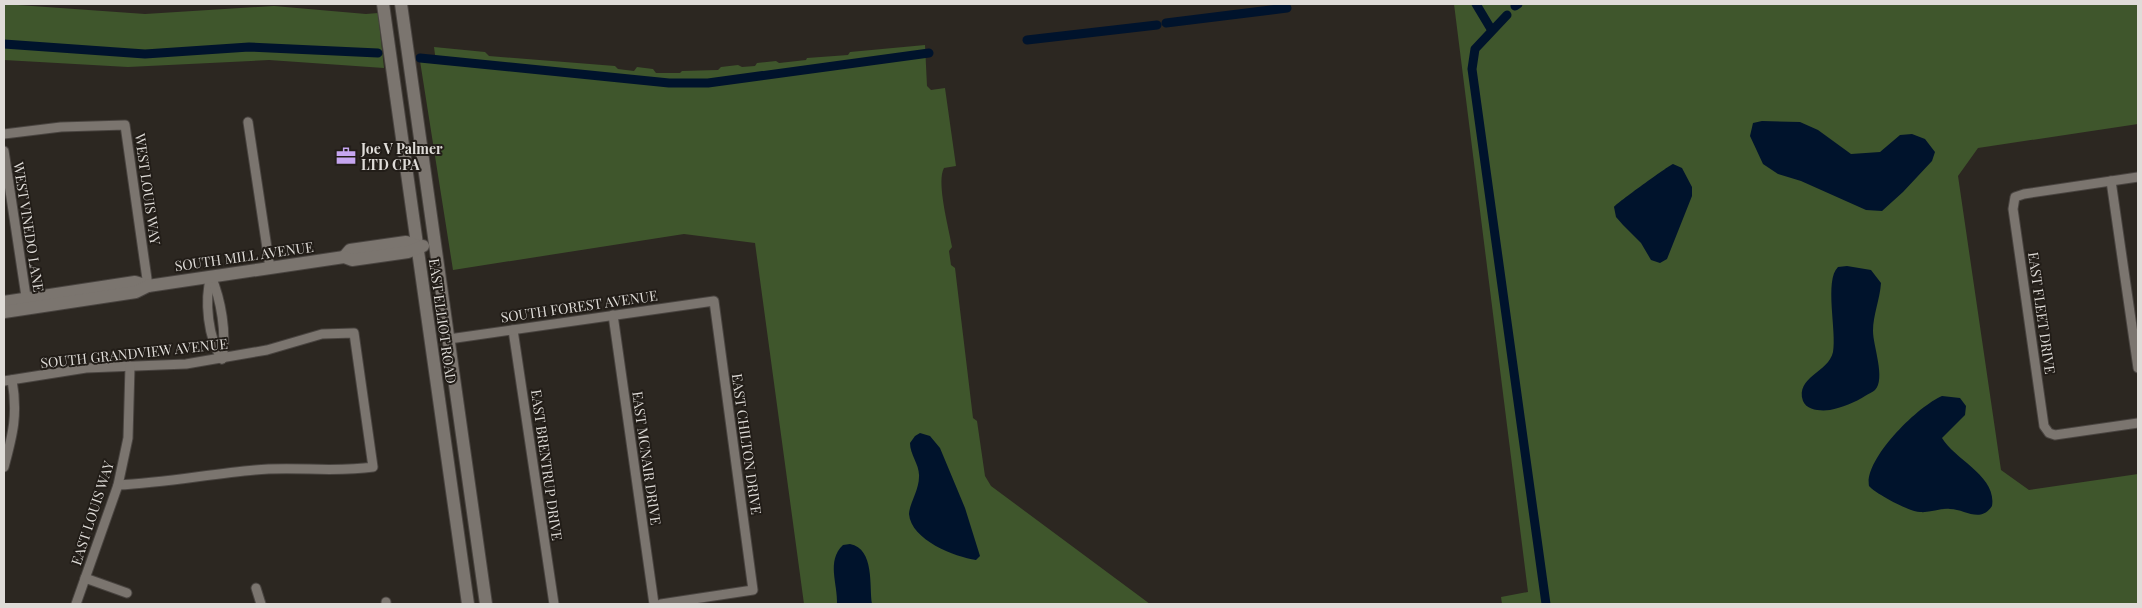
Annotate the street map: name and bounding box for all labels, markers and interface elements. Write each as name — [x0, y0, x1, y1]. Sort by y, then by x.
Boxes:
street label: WEST LOUIS WAY — [131, 131, 165, 247]
place label: Joe V Palmer LTD CPA — [360, 139, 443, 174]
office icon: Joe V Palmer LTD CPA — [335, 145, 357, 167]
street label: WEST VINEDO LANE — [9, 160, 49, 293]
street label: SOUTH MILL AVENUE — [173, 237, 315, 275]
street label: EAST FLEET DRIVE — [2024, 251, 2060, 375]
street label: EAST ELLIOT ROAD — [425, 257, 461, 385]
street label: SOUTH FOREST AVENUE — [499, 286, 659, 326]
street label: SOUTH GRANDVIEW AVENUE — [39, 334, 229, 372]
street label: EAST CHILTON DRIVE — [728, 372, 766, 516]
street label: EAST BRENTRUP DRIVE — [527, 388, 567, 542]
street label: EAST MCNAIR DRIVE — [628, 390, 666, 526]
street label: EAST LOUIS WAY — [66, 458, 118, 567]

